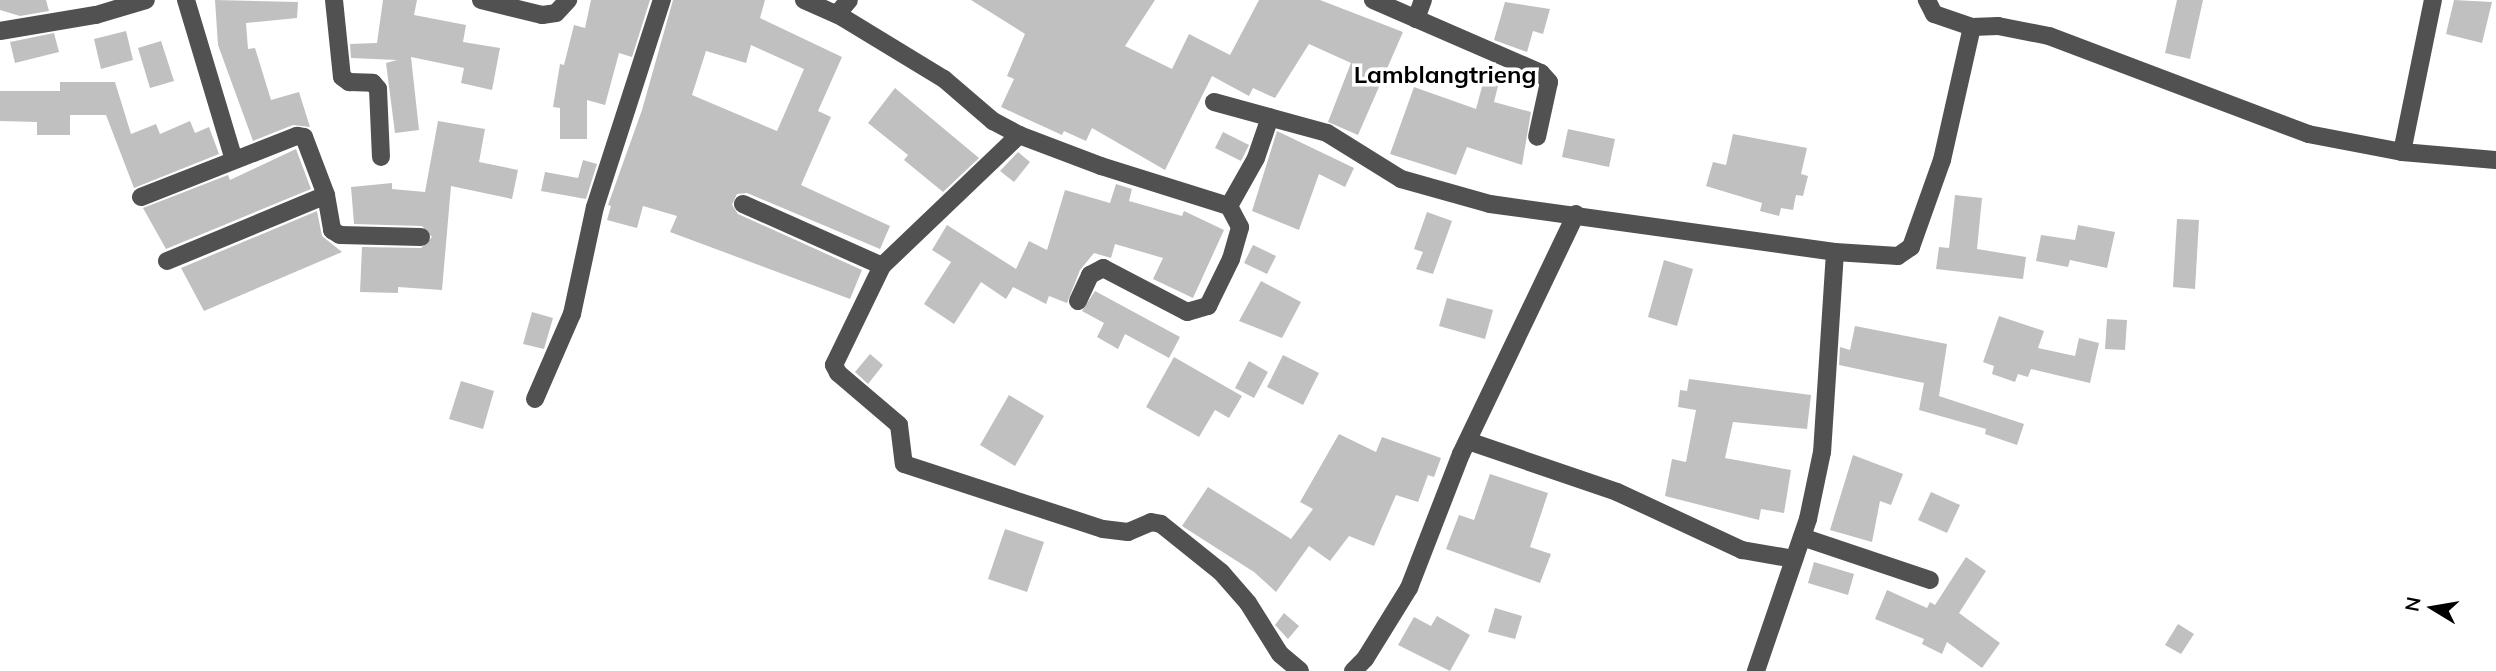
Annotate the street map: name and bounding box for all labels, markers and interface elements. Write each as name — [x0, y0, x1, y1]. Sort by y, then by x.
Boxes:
district label: Lamblangtrieng — [1354, 61, 1536, 89]
north arrow — [2398, 573, 2468, 643]
text: N — [2399, 595, 2426, 613]

